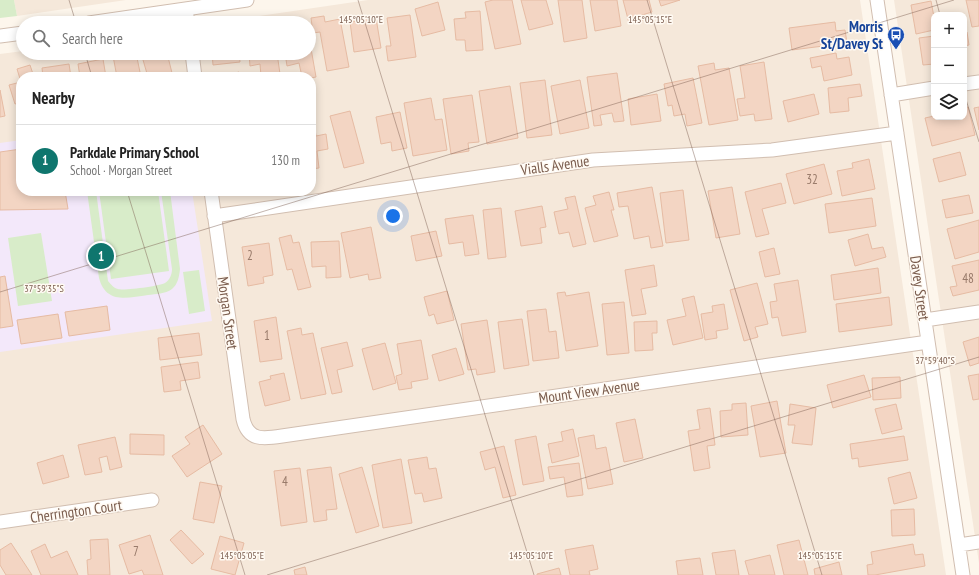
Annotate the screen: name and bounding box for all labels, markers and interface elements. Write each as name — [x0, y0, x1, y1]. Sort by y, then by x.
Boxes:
map controls — [931, 12, 967, 120]
button: + — [931, 12, 967, 48]
text: 145°05'10"E — [339, 13, 383, 26]
text: 145°05'15"E — [628, 13, 672, 26]
search box — [16, 16, 316, 60]
place label: Morris St/Davey St — [821, 17, 884, 53]
bus stop icon: Morris St/Davey St — [886, 25, 906, 50]
icon: search — [30, 27, 52, 49]
text: Search here — [62, 29, 123, 48]
button: − — [931, 48, 967, 84]
button: layers — [931, 84, 967, 120]
text: Nearby — [32, 87, 75, 109]
text: Parkdale Primary School — [70, 143, 199, 162]
street label: Vialls Avenue — [519, 151, 590, 179]
text: 1 — [42, 152, 48, 169]
text: 130 m — [271, 152, 300, 169]
text: School · Morgan Street — [70, 162, 172, 179]
house number: 32 — [806, 171, 818, 188]
your location — [383, 206, 403, 226]
pin: 1 — [88, 241, 114, 271]
house number: 2 — [247, 247, 253, 264]
street label: Davey Street — [906, 254, 934, 322]
house number: 48 — [962, 270, 974, 287]
street label: Morgan Street — [213, 275, 243, 351]
text: 37°59'35"S — [24, 282, 64, 295]
house number: 1 — [264, 327, 270, 344]
text: 37°59'40"S — [915, 354, 955, 367]
street label: Mount View Avenue — [537, 375, 641, 407]
house number: 4 — [282, 473, 288, 490]
street label: Cherrington Court — [29, 495, 123, 527]
house number: 7 — [133, 543, 139, 560]
text: 145°05'05"E — [220, 549, 264, 562]
text: 145°05'10"E — [509, 549, 553, 562]
text: 145°05'15"E — [798, 549, 842, 562]

